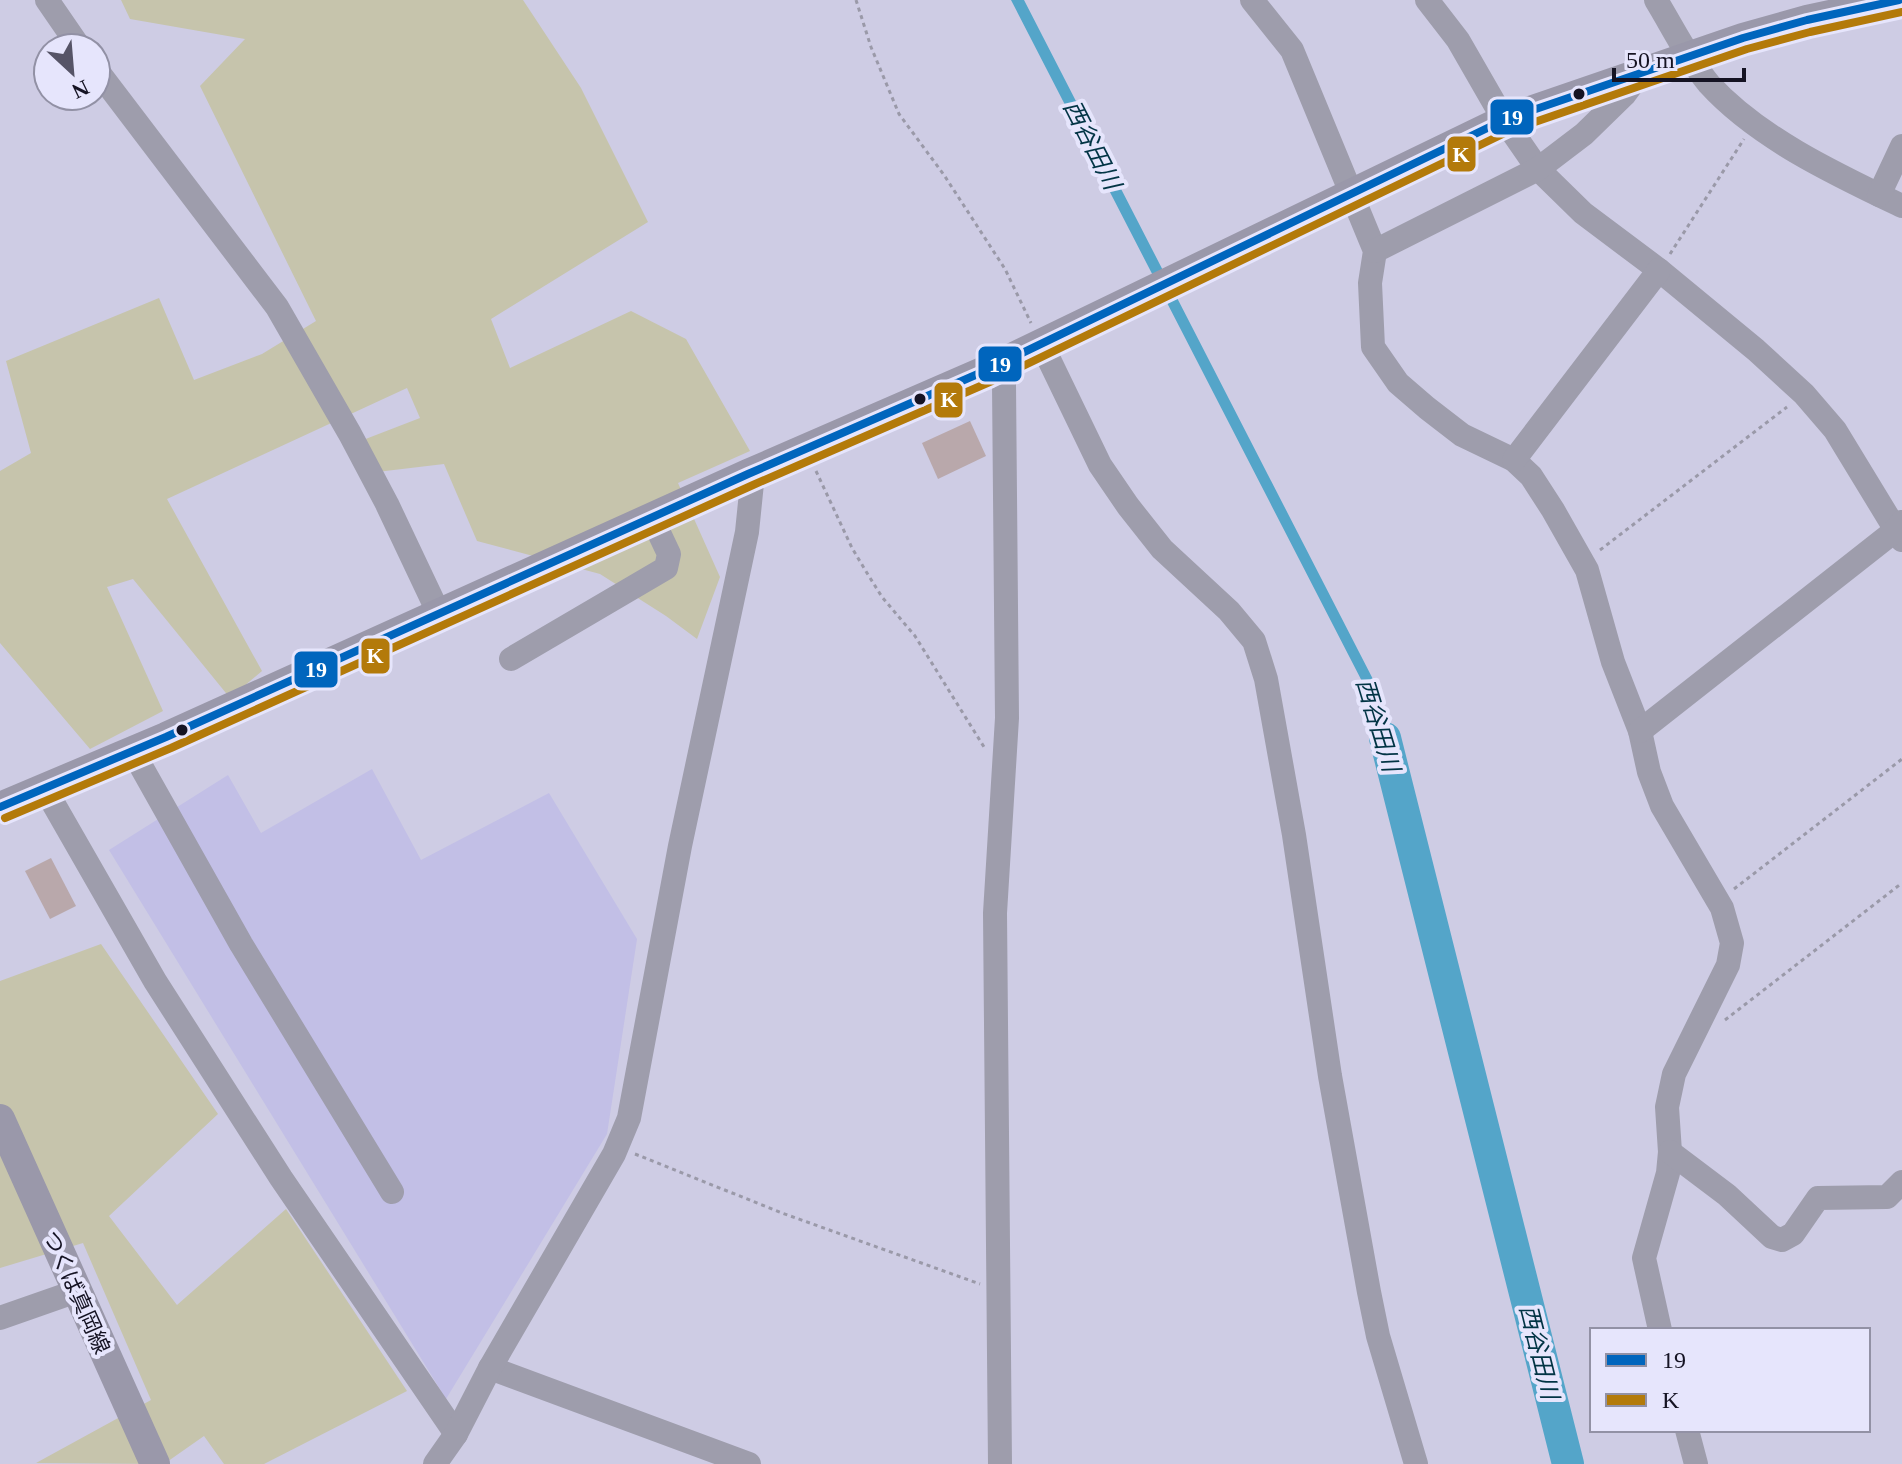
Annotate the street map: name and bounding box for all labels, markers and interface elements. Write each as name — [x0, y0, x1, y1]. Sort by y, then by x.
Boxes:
north arrow — [32, 32, 112, 112]
scale bar — [1614, 32, 1744, 82]
text: 50 m — [1626, 47, 1675, 73]
text: N — [68, 75, 93, 104]
unlabelled marker — [1571, 86, 1587, 102]
water label: 西谷田川 — [1059, 96, 1127, 196]
line badge: 19 — [1489, 98, 1535, 136]
text: 19 — [1501, 105, 1523, 130]
line badge: K — [1446, 135, 1477, 173]
text: K — [1452, 142, 1470, 167]
line badge: 19 — [977, 345, 1023, 383]
text: 19 — [989, 352, 1011, 377]
line badge: K — [933, 381, 964, 419]
text: K — [940, 387, 958, 412]
unlabelled marker — [912, 391, 928, 407]
line badge: K — [360, 637, 391, 675]
text: K — [366, 643, 384, 668]
line badge: 19 — [293, 650, 339, 689]
text: 19 — [305, 657, 327, 682]
water label: 西谷田川 — [1352, 675, 1405, 778]
unlabelled marker — [174, 722, 190, 738]
street label: つくば真岡線 — [38, 1227, 115, 1358]
water label: 西谷田川 — [1515, 1302, 1564, 1405]
legend — [1590, 1328, 1870, 1432]
text: 19 — [1662, 1347, 1686, 1373]
text: K — [1662, 1387, 1680, 1413]

